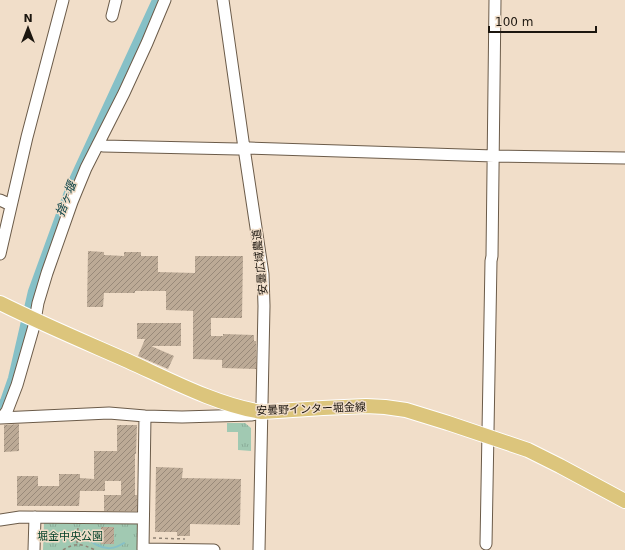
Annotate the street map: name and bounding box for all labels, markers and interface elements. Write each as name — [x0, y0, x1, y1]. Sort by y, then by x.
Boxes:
north arrow — [8, 8, 48, 48]
scale bar — [489, 8, 596, 34]
text: N — [23, 12, 33, 25]
text: 100 m — [495, 15, 533, 29]
water label: 捨ヶ堰 — [53, 178, 80, 218]
street label: 安曇広域農道 — [250, 229, 270, 295]
street label: 安曇野インター堀金線 — [256, 401, 366, 417]
park label: 堀金中央公園 — [37, 530, 103, 543]

